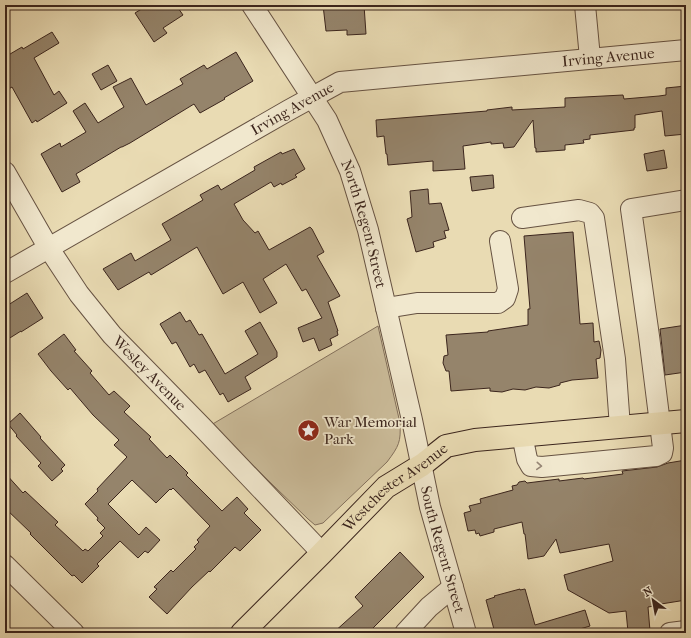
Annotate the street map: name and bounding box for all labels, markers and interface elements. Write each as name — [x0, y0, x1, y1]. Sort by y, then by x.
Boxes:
street label: Irving Avenue — [561, 44, 656, 70]
street label: Irving Avenue — [247, 78, 338, 139]
street label: North Regent Street — [337, 157, 390, 290]
street label: Wesley Avenue — [108, 331, 190, 415]
place label: War Memorial Park — [323, 413, 417, 448]
place icon: War Memorial Park — [296, 418, 322, 444]
street label: Westchester Avenue — [338, 439, 452, 536]
one-way arrow — [535, 462, 542, 471]
street label: South Regent Street — [417, 484, 469, 616]
north arrow — [633, 580, 673, 620]
text: N — [641, 584, 655, 600]

